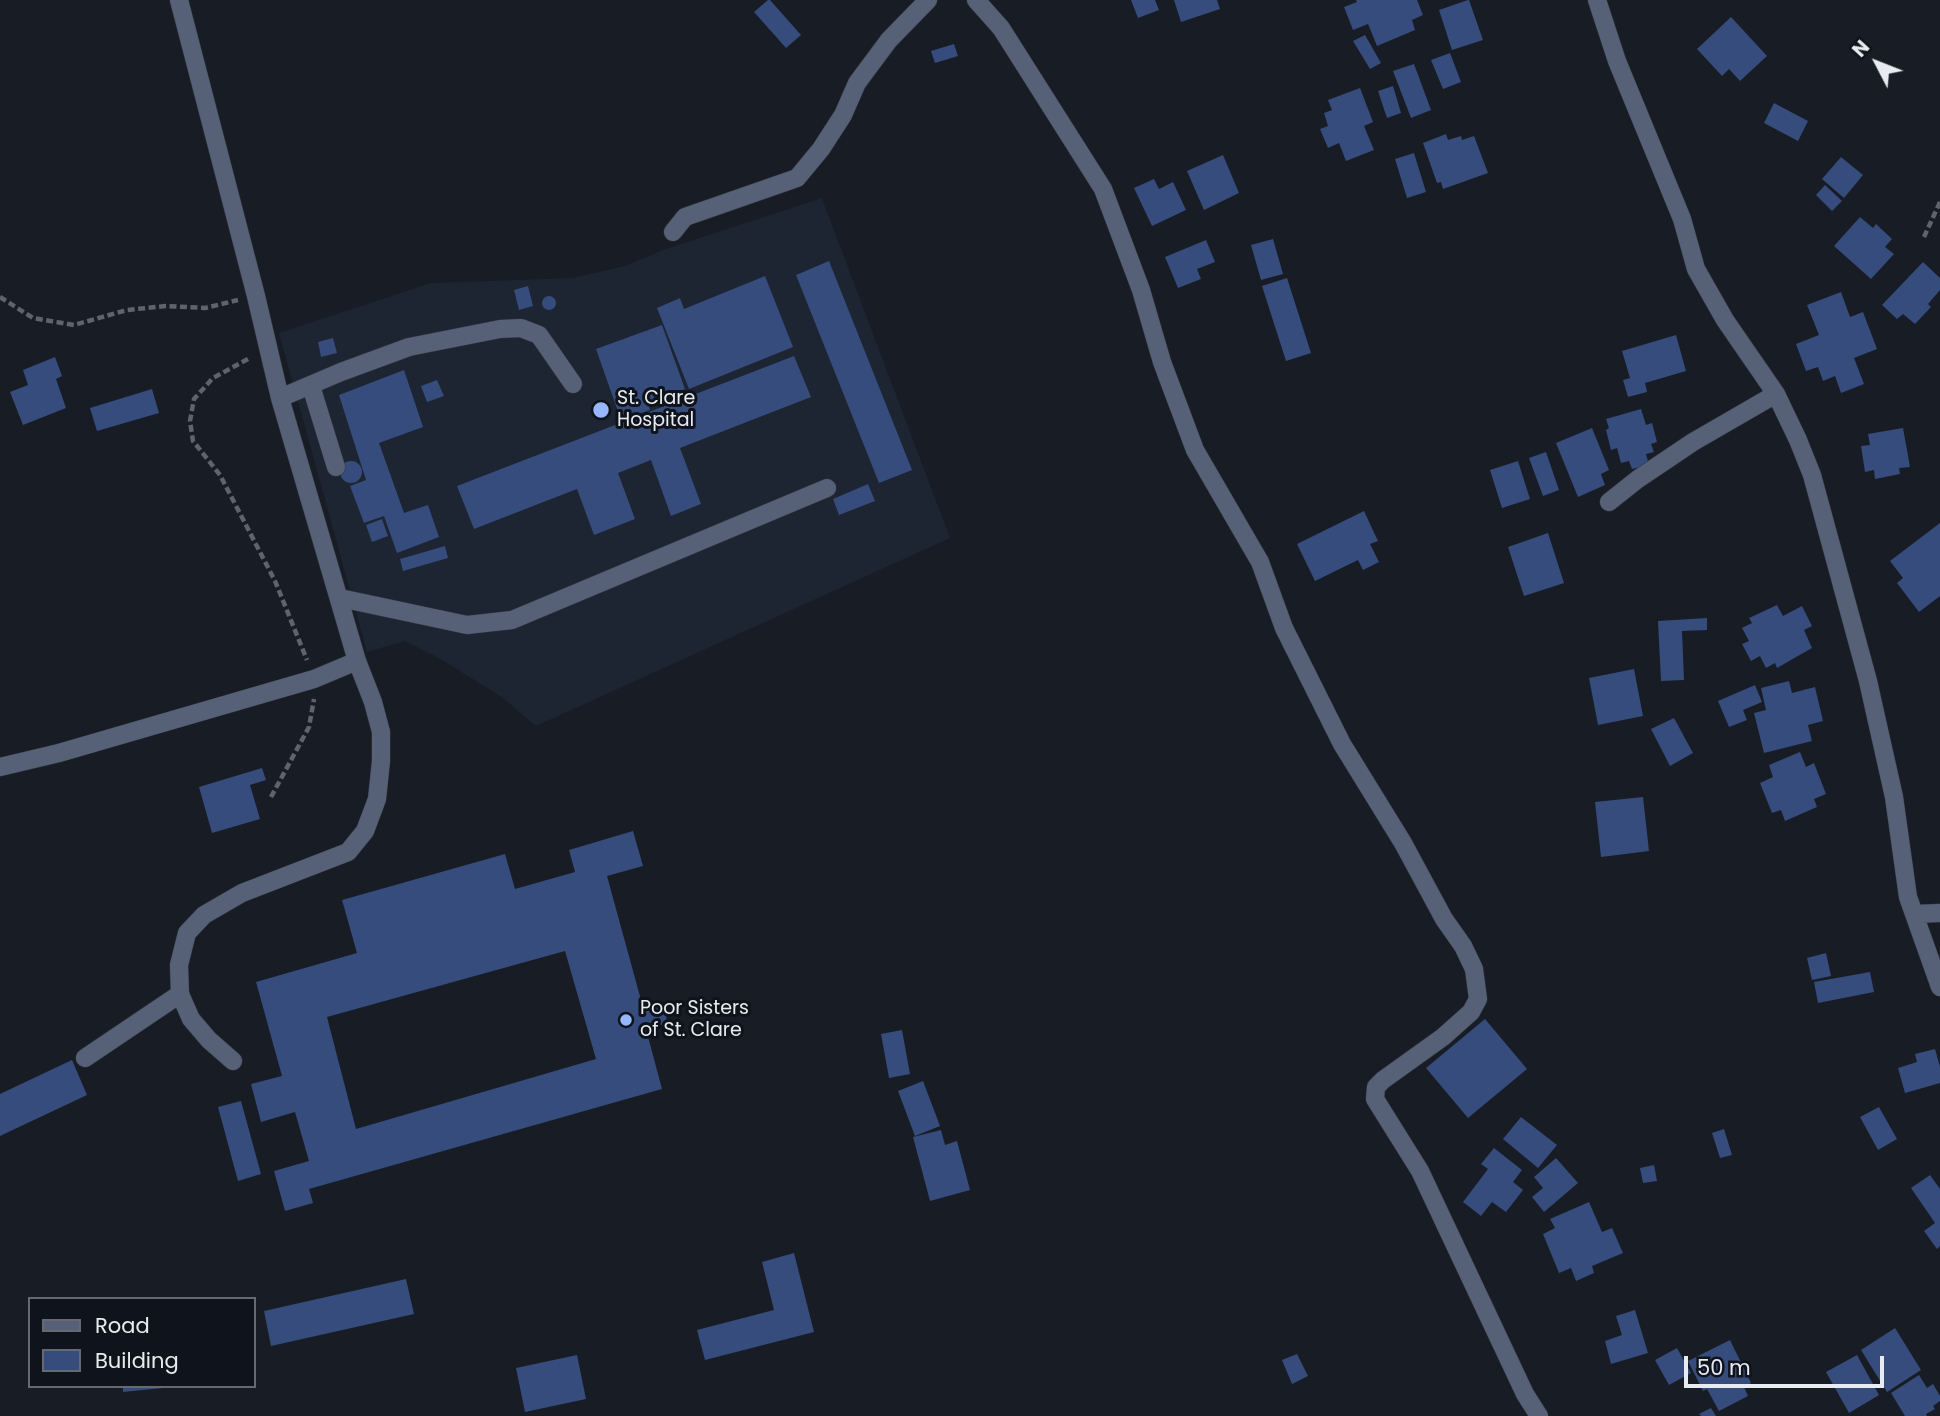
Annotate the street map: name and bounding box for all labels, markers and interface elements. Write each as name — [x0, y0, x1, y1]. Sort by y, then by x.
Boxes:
north arrow — [1842, 28, 1912, 98]
text: N — [1846, 34, 1876, 63]
place label: St. Clare Hospital — [617, 388, 695, 432]
marker: St. Clare Hospital — [591, 400, 611, 420]
place label: Poor Sisters of St. Clare — [640, 998, 749, 1042]
marker: Poor Sisters of St. Clare — [618, 1012, 634, 1028]
legend — [28, 1297, 256, 1388]
text: Road — [95, 1311, 150, 1340]
scale bar — [1688, 1342, 1888, 1386]
text: Building — [95, 1346, 179, 1375]
text: 50 m — [1697, 1353, 1751, 1382]

